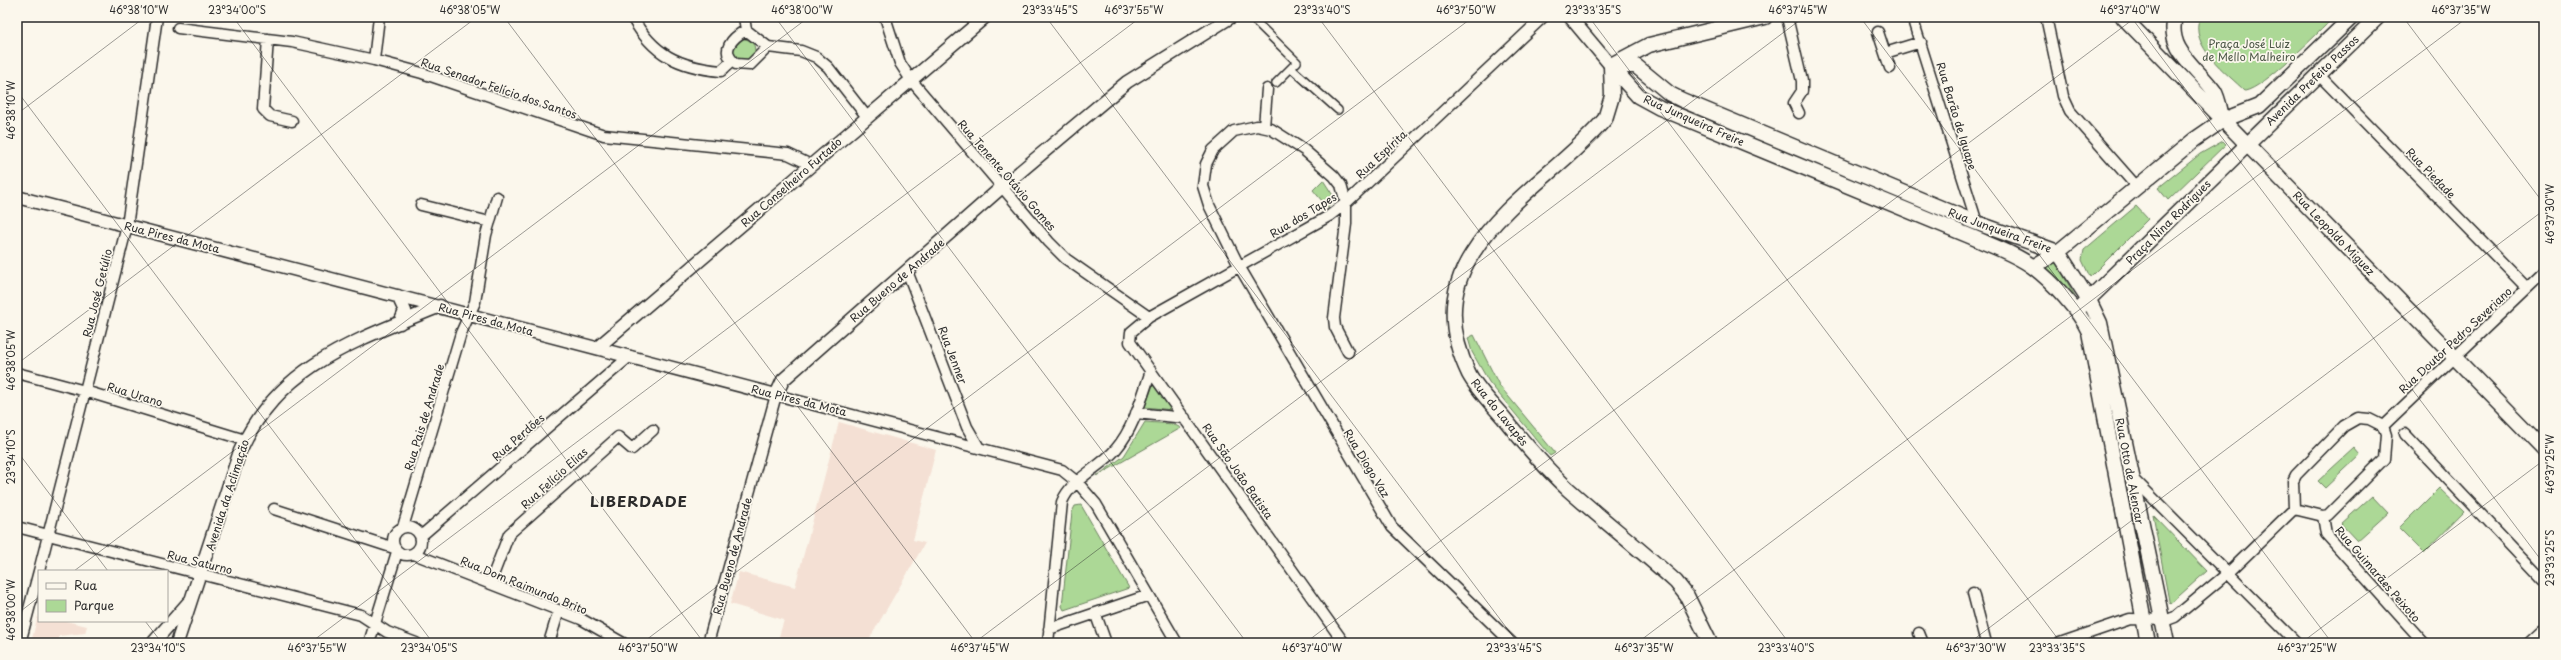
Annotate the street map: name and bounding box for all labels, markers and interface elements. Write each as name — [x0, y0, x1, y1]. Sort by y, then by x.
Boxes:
text: 46°38'10"W — [110, 2, 169, 17]
text: 23°34'00"S — [208, 2, 266, 17]
text: 46°38'05"W — [440, 2, 501, 17]
text: 46°38'00"W — [771, 2, 834, 17]
text: 23°33'45"S — [1022, 2, 1078, 17]
text: 46°37'55"W — [1105, 2, 1164, 17]
text: 23°33'40"S — [1293, 2, 1351, 17]
text: 46°37'50"W — [1436, 2, 1497, 17]
text: 23°33'35"S — [1565, 2, 1621, 17]
text: 46°37'45"W — [1769, 2, 1828, 17]
text: 46°37'40"W — [2100, 2, 2161, 17]
text: 46°37'35"W — [2432, 2, 2491, 17]
street label: Avenida Prefeito Passos — [2262, 31, 2362, 129]
park label: Praça José Luiz de Mello Malheiro — [2202, 35, 2296, 65]
street label: Rua Senador Felício dos Santos — [419, 53, 579, 123]
street label: Rua Barão de Iguape — [1932, 60, 1982, 172]
text: 46°38'10"W — [3, 80, 18, 140]
street label: Rua Junqueira Freire — [1641, 90, 1748, 150]
street label: Rua Tenente Otávio Gomes — [954, 116, 1060, 234]
street label: Rua Espírita — [1352, 126, 1410, 182]
street label: Rua Conselheiro Furtado — [737, 133, 845, 231]
street label: Rua Piedade — [2402, 144, 2460, 202]
street label: Praça Nina Rodrigues — [2122, 176, 2214, 268]
text: 46°37'30"W — [2542, 183, 2557, 244]
street label: Rua Leopoldo Miguez — [2289, 187, 2379, 279]
street label: Rua dos Tapes — [1266, 188, 1340, 242]
street label: Rua Junqueira Freire — [1946, 203, 2055, 257]
street label: Rua Pires da Mota — [123, 217, 222, 257]
street label: Rua Bueno de Andrade — [846, 234, 948, 326]
street label: Rua José Getúlio — [78, 247, 116, 339]
street label: Rua Doutor Pedro Severiano — [2395, 283, 2515, 397]
street label: Rua Pires da Mota — [437, 298, 536, 340]
street label: Rua Jenner — [934, 324, 972, 387]
text: 46°38'05"W — [3, 329, 18, 390]
street label: Rua Pais de Andrade — [400, 361, 448, 472]
street label: Rua do Lavapés — [1467, 375, 1533, 449]
street label: Rua Urano — [105, 378, 165, 410]
street label: Rua Pires da Mota — [750, 380, 849, 420]
street label: Rua Perdões — [488, 409, 548, 465]
street label: Rua Otto de Alencar — [2111, 416, 2149, 526]
street label: Rua São João Batista — [1198, 419, 1278, 523]
street label: Rua Diogo Vaz — [1340, 425, 1394, 501]
text: 23°34'10"S — [3, 429, 18, 485]
text: 46°37'25"W — [2542, 434, 2557, 494]
street label: Avenida da Aclimação — [201, 437, 253, 553]
street label: Rua Felício Elias — [517, 443, 591, 513]
district label: LIBERDADE — [590, 489, 688, 512]
street label: Rua Bueno de Andrade — [708, 495, 756, 617]
street label: Rua Guimarães Peixoto — [2331, 522, 2425, 626]
text: 23°33'25"S — [2542, 530, 2557, 586]
street label: Rua Saturno — [166, 546, 234, 578]
street label: Rua Dom Raimundo Brito — [458, 552, 590, 618]
legend — [38, 570, 168, 622]
text: Rua — [74, 576, 98, 594]
text: 46°38'00"W — [3, 578, 18, 641]
text: Parque — [74, 596, 114, 614]
text: 23°34'10"S — [130, 640, 186, 655]
text: 46°37'55"W — [288, 640, 347, 655]
text: 23°34'05"S — [401, 640, 458, 655]
text: 46°37'50"W — [618, 640, 679, 655]
text: 46°37'45"W — [951, 640, 1010, 655]
text: 46°37'40"W — [1282, 640, 1343, 655]
text: 23°33'45"S — [1486, 640, 1542, 655]
text: 46°37'35"W — [1615, 640, 1674, 655]
text: 23°33'40"S — [1757, 640, 1815, 655]
text: 46°37'30"W — [1946, 640, 2007, 655]
text: 23°33'35"S — [2029, 640, 2085, 655]
text: 46°37'25"W — [2277, 640, 2337, 655]

